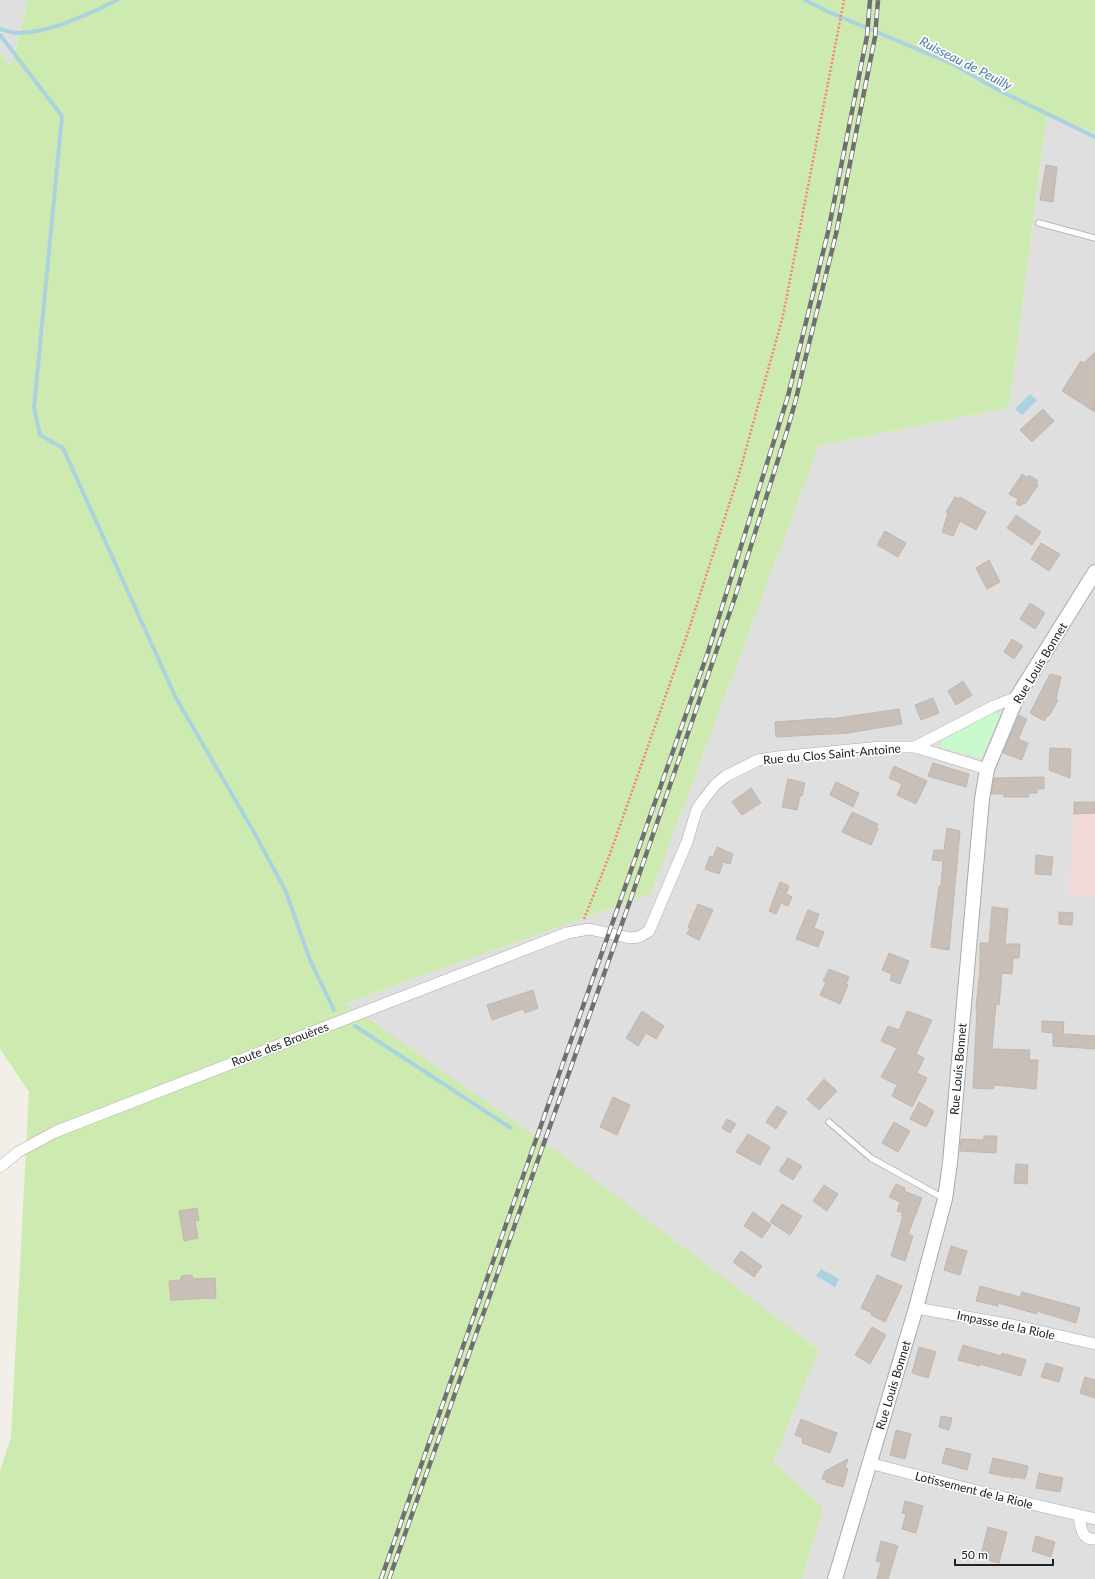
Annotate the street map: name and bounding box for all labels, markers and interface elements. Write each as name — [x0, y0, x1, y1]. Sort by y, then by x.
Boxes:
water label: Ruisseau de Peuilly — [917, 33, 1016, 94]
street label: Rue Louis Bonnet — [1010, 619, 1071, 706]
street label: Rue du Clos Saint-Antoine — [763, 741, 901, 767]
street label: Route des Brouères — [229, 1019, 331, 1069]
street label: Rue Louis Bonnet — [947, 1022, 970, 1116]
street label: Impasse de la Riole — [956, 1307, 1056, 1343]
street label: Rue Louis Bonnet — [872, 1338, 914, 1431]
street label: Lotissement de la Riole — [913, 1468, 1035, 1512]
scale bar — [955, 1541, 1053, 1567]
text: 50 m — [961, 1547, 988, 1562]

